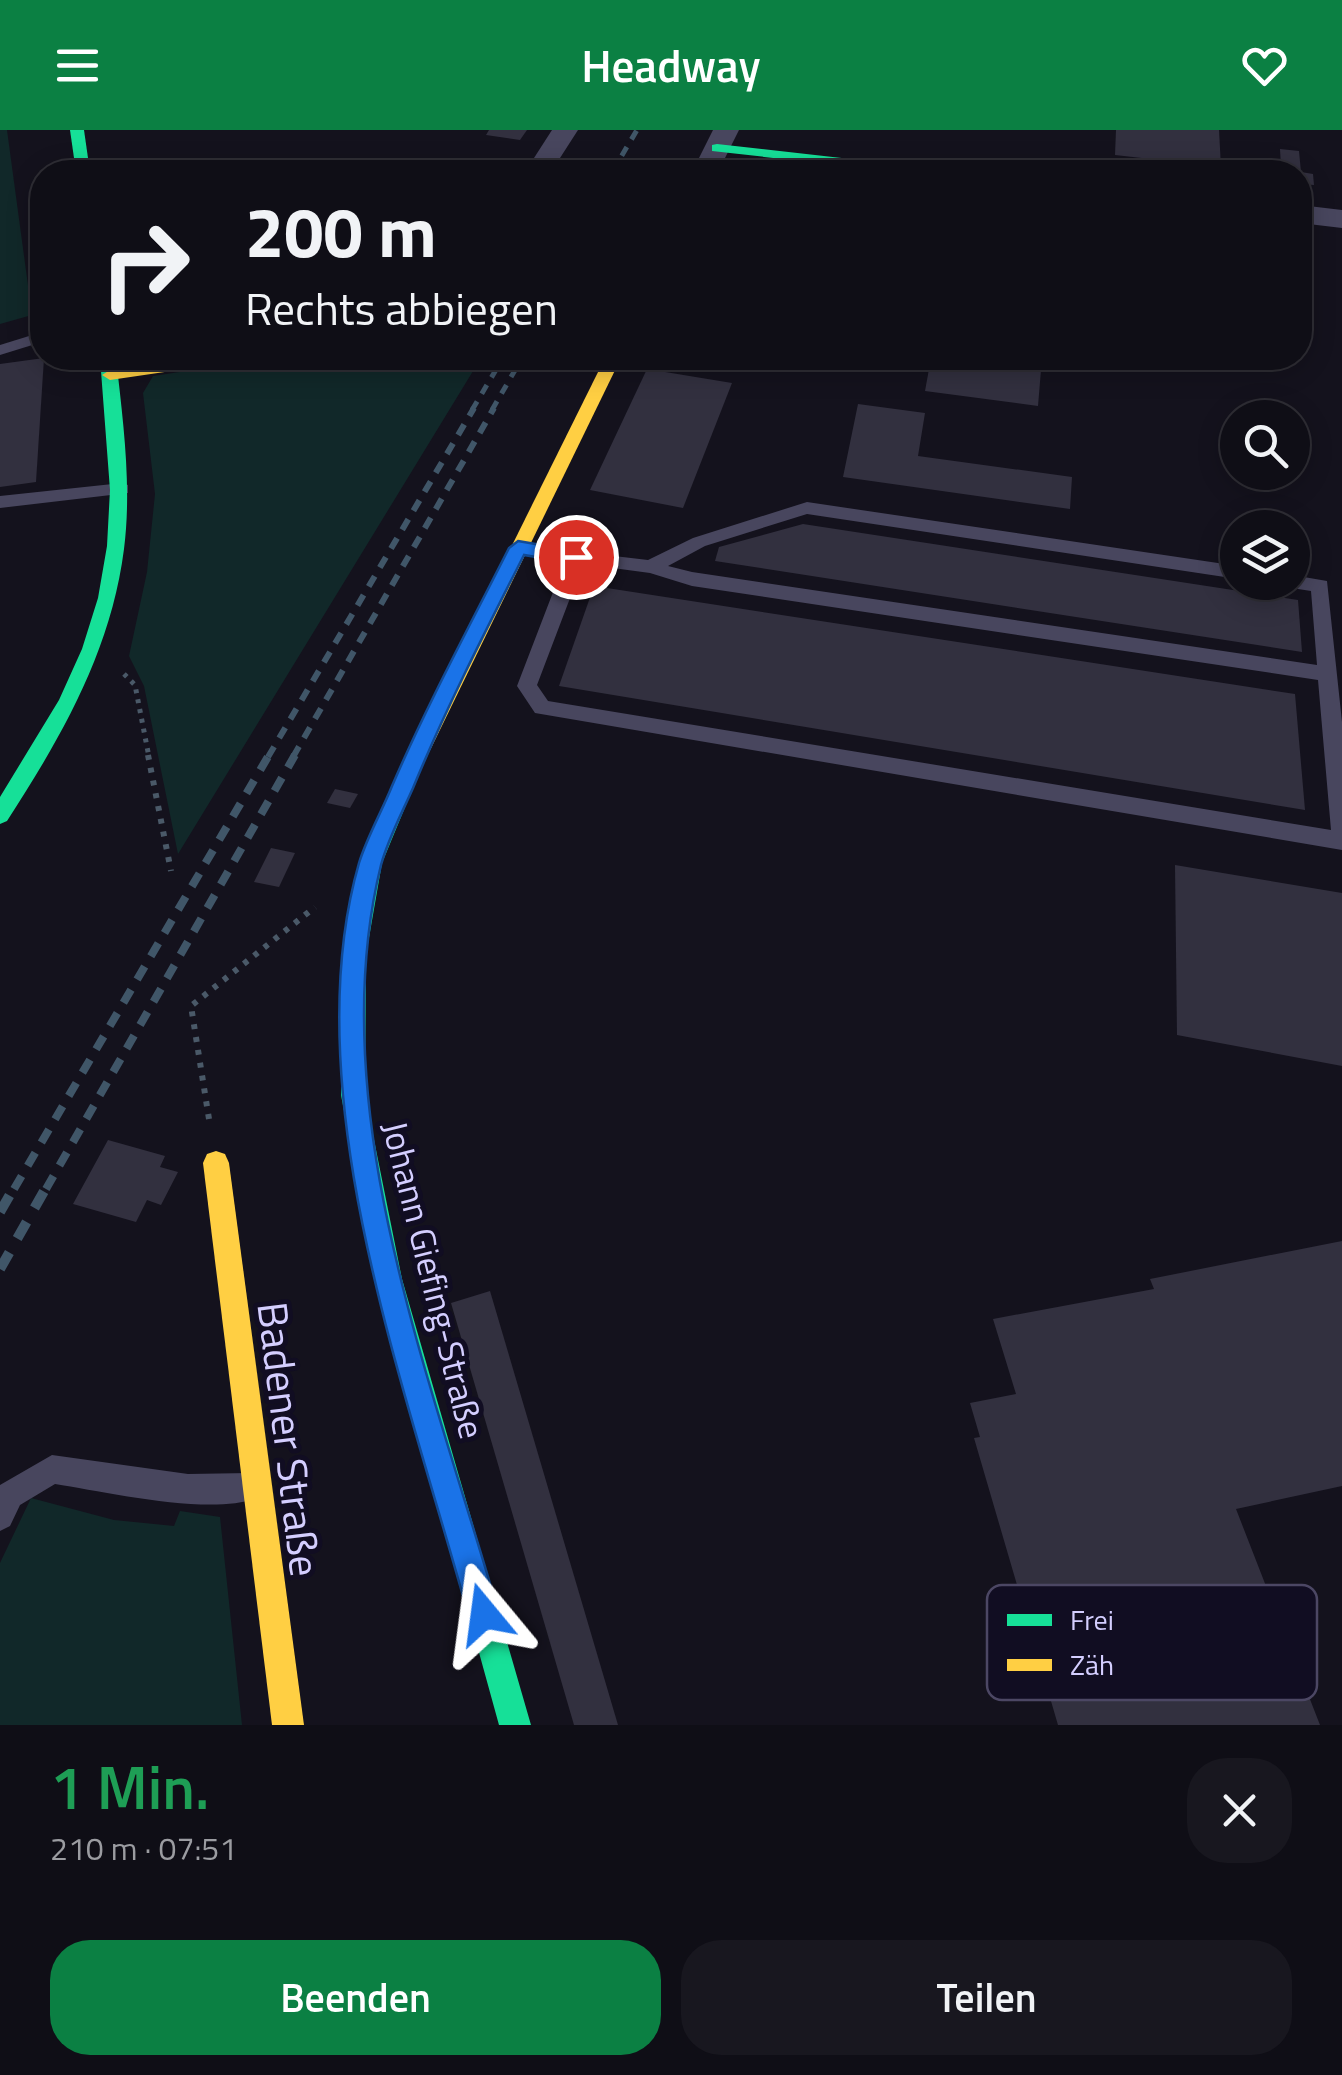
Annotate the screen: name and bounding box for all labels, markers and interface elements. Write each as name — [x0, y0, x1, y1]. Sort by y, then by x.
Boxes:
text: Headway — [581, 31, 761, 99]
icon: menu — [50, 38, 105, 93]
icon: heart — [1237, 38, 1292, 93]
text: 200 m — [245, 178, 437, 284]
icon: right — [80, 200, 210, 330]
text: Rechts abbiegen — [245, 274, 558, 342]
map controls — [1220, 400, 1310, 600]
button: search — [1220, 400, 1310, 490]
button: layers — [1220, 510, 1310, 600]
pin — [534, 515, 619, 600]
icon: arrive — [549, 530, 604, 585]
street label: Johann Giefing-Straße — [368, 1115, 500, 1444]
street label: Badener Straße — [241, 1298, 339, 1580]
position arrow — [432, 1562, 536, 1666]
legend — [987, 1585, 1317, 1700]
text: Frei — [1070, 1598, 1114, 1641]
text: Zäh — [1070, 1643, 1114, 1686]
text: 1 Min. — [50, 1741, 209, 1832]
button: close — [1187, 1758, 1292, 1863]
text: 210 m · 07:51 — [50, 1824, 237, 1872]
button: Beenden — [50, 1940, 661, 2055]
button: Teilen — [681, 1940, 1292, 2055]

